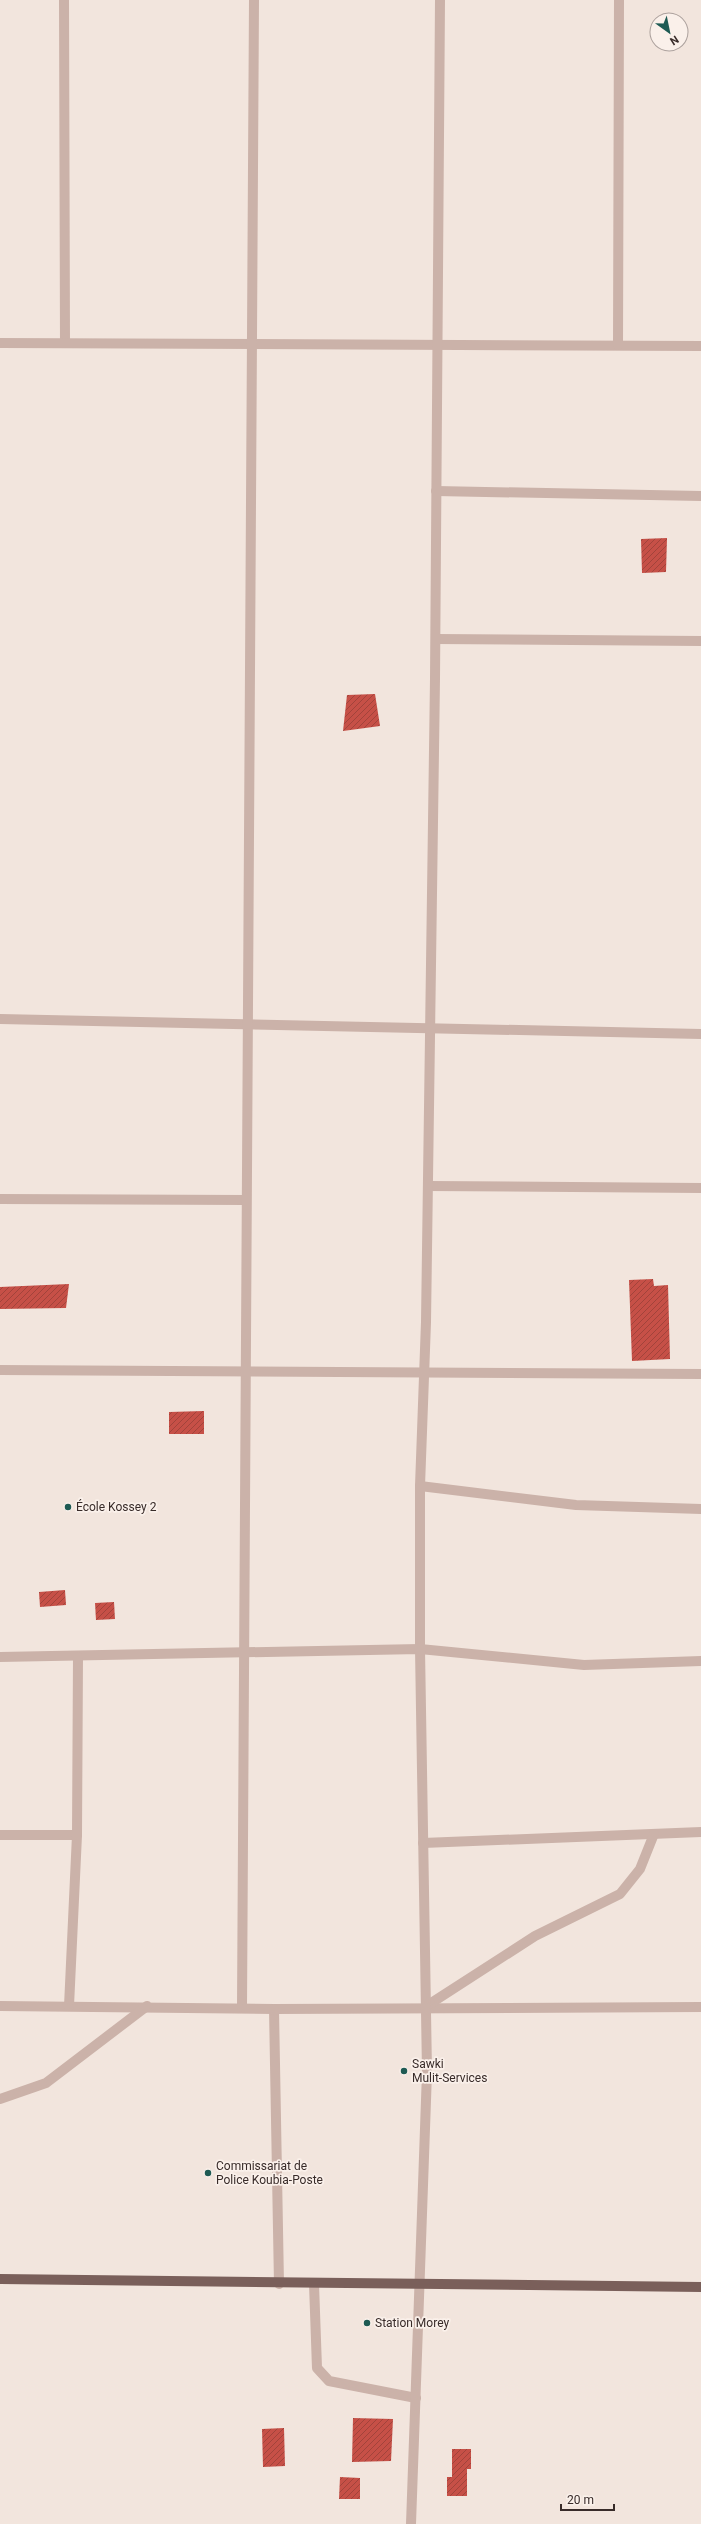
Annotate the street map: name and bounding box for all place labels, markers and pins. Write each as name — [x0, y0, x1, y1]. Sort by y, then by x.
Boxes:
place label: École Kossey 2 — [76, 1499, 157, 1514]
marker: École Kossey 2 — [63, 1502, 73, 1512]
place label: Sawki Mulit-Services — [412, 2057, 487, 2085]
marker: Sawki Mulit-Services — [399, 2066, 409, 2076]
place label: Commissariat de Police Koubia-Poste — [216, 2159, 323, 2187]
marker: Commissariat de Police Koubia-Poste — [203, 2168, 213, 2178]
place label: Station Morey — [375, 2316, 449, 2330]
marker: Station Morey — [362, 2318, 372, 2328]

